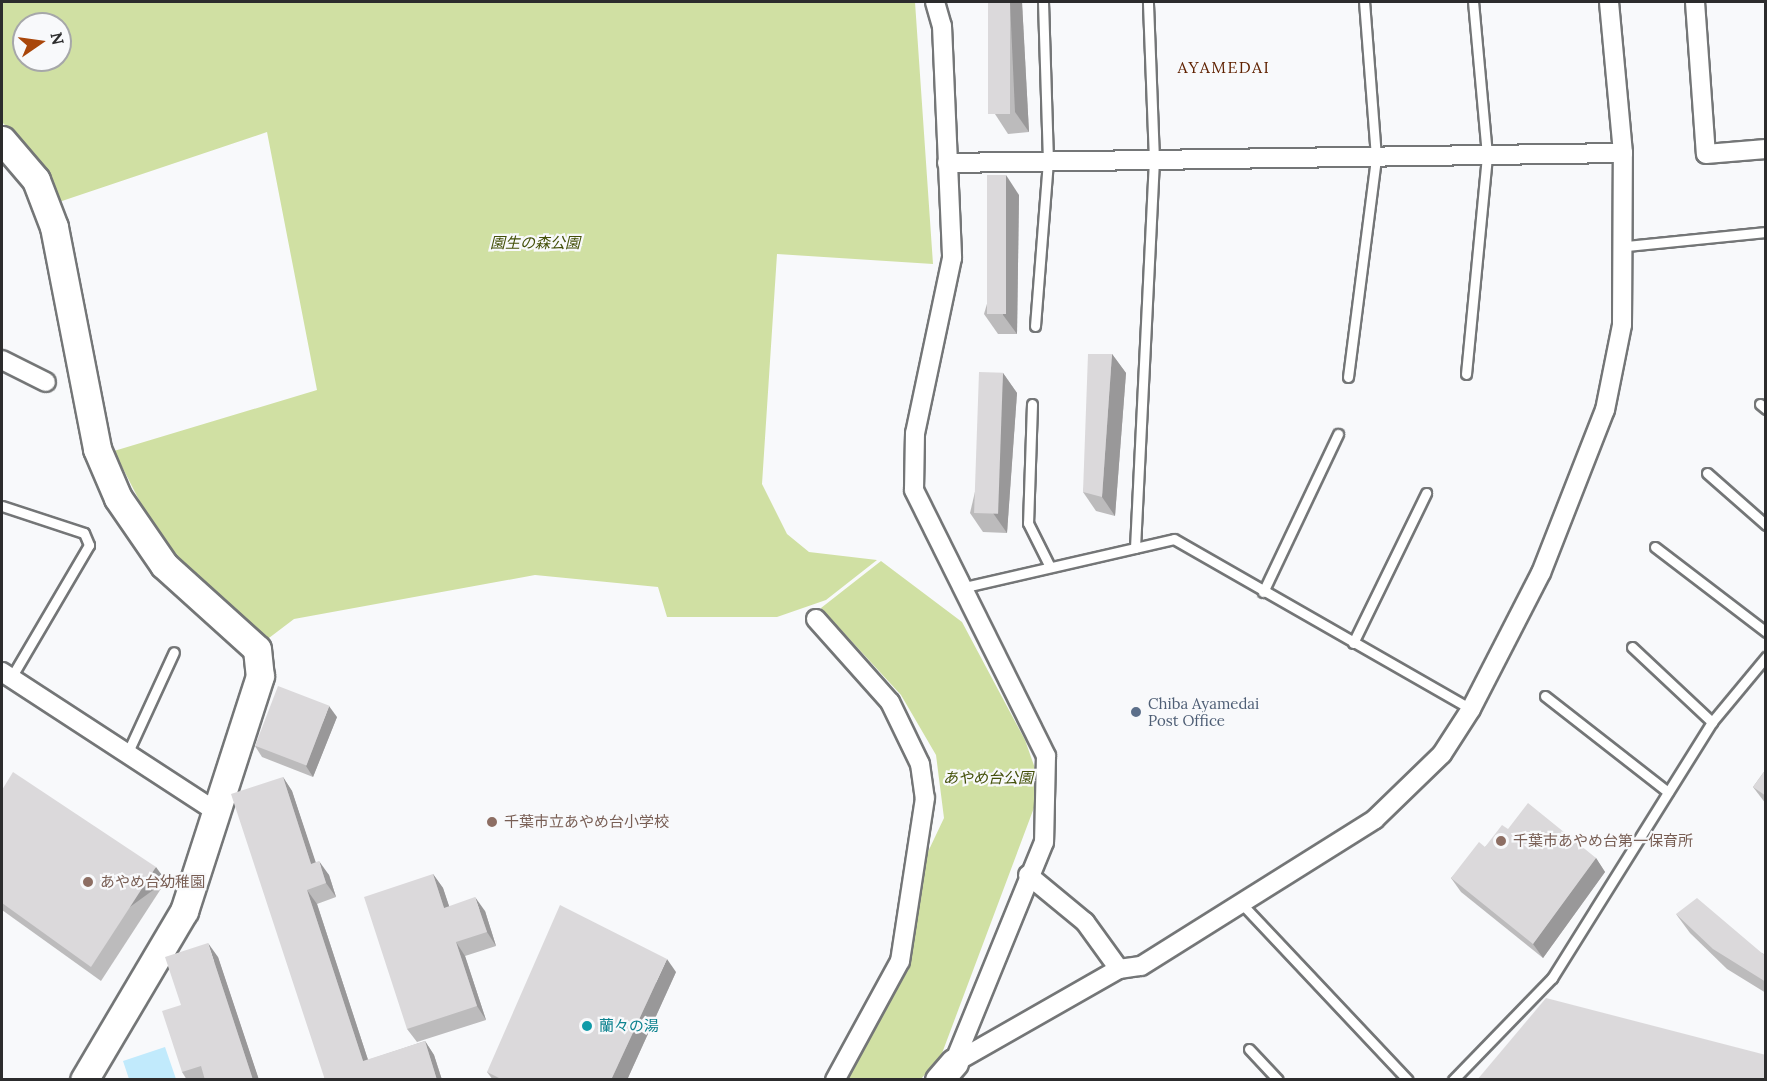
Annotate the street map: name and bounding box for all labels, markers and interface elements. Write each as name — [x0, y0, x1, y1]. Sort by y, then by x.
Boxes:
north arrow — [12, 12, 72, 72]
text: N — [46, 30, 69, 47]
district label: AYAMEDAI — [1178, 57, 1270, 77]
park label: 園生の森公園 — [490, 234, 580, 252]
place label: Chiba Ayamedai Post Office — [1148, 694, 1259, 729]
marker: Chiba Ayamedai Post Office — [1129, 705, 1143, 719]
park label: あやめ台公園 — [943, 769, 1033, 787]
place label: 千葉市立あやめ台小学校 — [504, 813, 669, 831]
marker: 千葉市立あやめ台小学校 — [485, 815, 499, 829]
place label: 千葉市あやめ台第一保育所 — [1513, 832, 1693, 850]
marker: 千葉市あやめ台第一保育所 — [1494, 834, 1508, 848]
place label: あやめ台幼稚園 — [100, 873, 205, 891]
marker: あやめ台幼稚園 — [81, 875, 95, 889]
place label: 蘭々の湯 — [599, 1017, 659, 1035]
marker: 蘭々の湯 — [580, 1019, 594, 1033]

